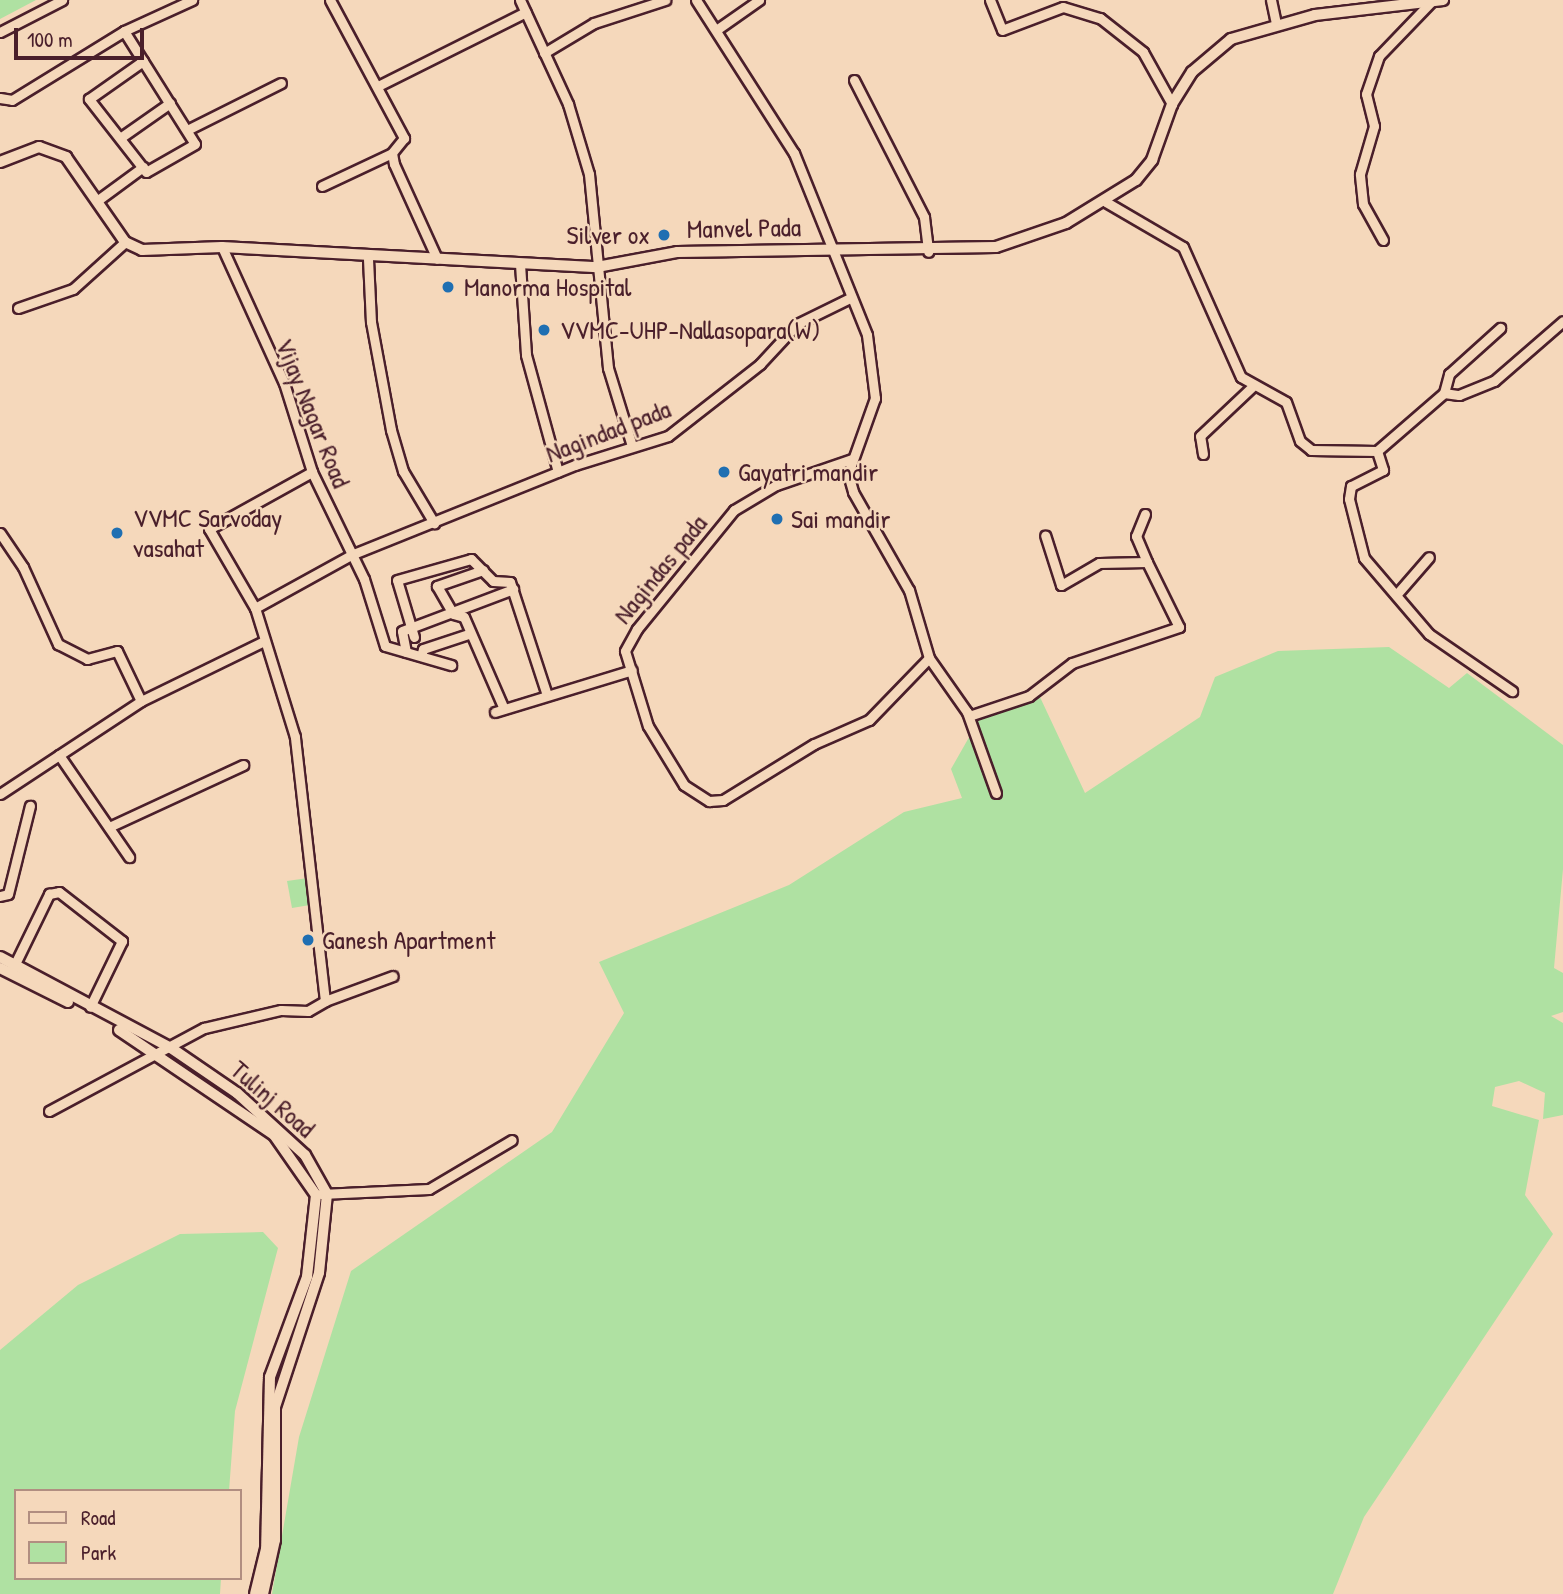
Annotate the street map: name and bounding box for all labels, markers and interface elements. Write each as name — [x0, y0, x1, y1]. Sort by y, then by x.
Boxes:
scale bar — [18, 14, 147, 58]
text: 100 m — [27, 25, 73, 54]
street label: Manvel Pada — [687, 211, 801, 245]
place label: Silver ox — [566, 219, 650, 251]
marker: Silver ox — [656, 227, 672, 243]
place label: Manorma Hospital — [464, 271, 631, 303]
marker: Manorma Hospital — [438, 277, 458, 297]
place label: VVMC-UHP-Nallasopara(W) — [560, 314, 821, 346]
marker: VVMC-UHP-Nallasopara(W) — [534, 320, 554, 340]
street label: Vijay Nagar Road — [269, 334, 357, 492]
street label: Nagindad pada — [541, 393, 675, 469]
place label: Gayatri mandir — [738, 456, 878, 488]
marker: Gayatri mandir — [716, 464, 732, 480]
place label: VVMC Sarvoday vasahat — [133, 502, 282, 564]
place label: Sai mandir — [791, 503, 891, 535]
street label: Nagindas pada — [607, 508, 713, 630]
marker: Sai mandir — [769, 511, 785, 527]
marker: VVMC Sarvoday vasahat — [107, 523, 127, 543]
place label: Ganesh Apartment — [322, 924, 495, 956]
marker: Ganesh Apartment — [300, 932, 316, 948]
street label: Tulinj Road — [224, 1054, 322, 1144]
legend — [14, 1489, 242, 1580]
text: Road — [81, 1503, 115, 1532]
text: Park — [81, 1538, 116, 1567]

